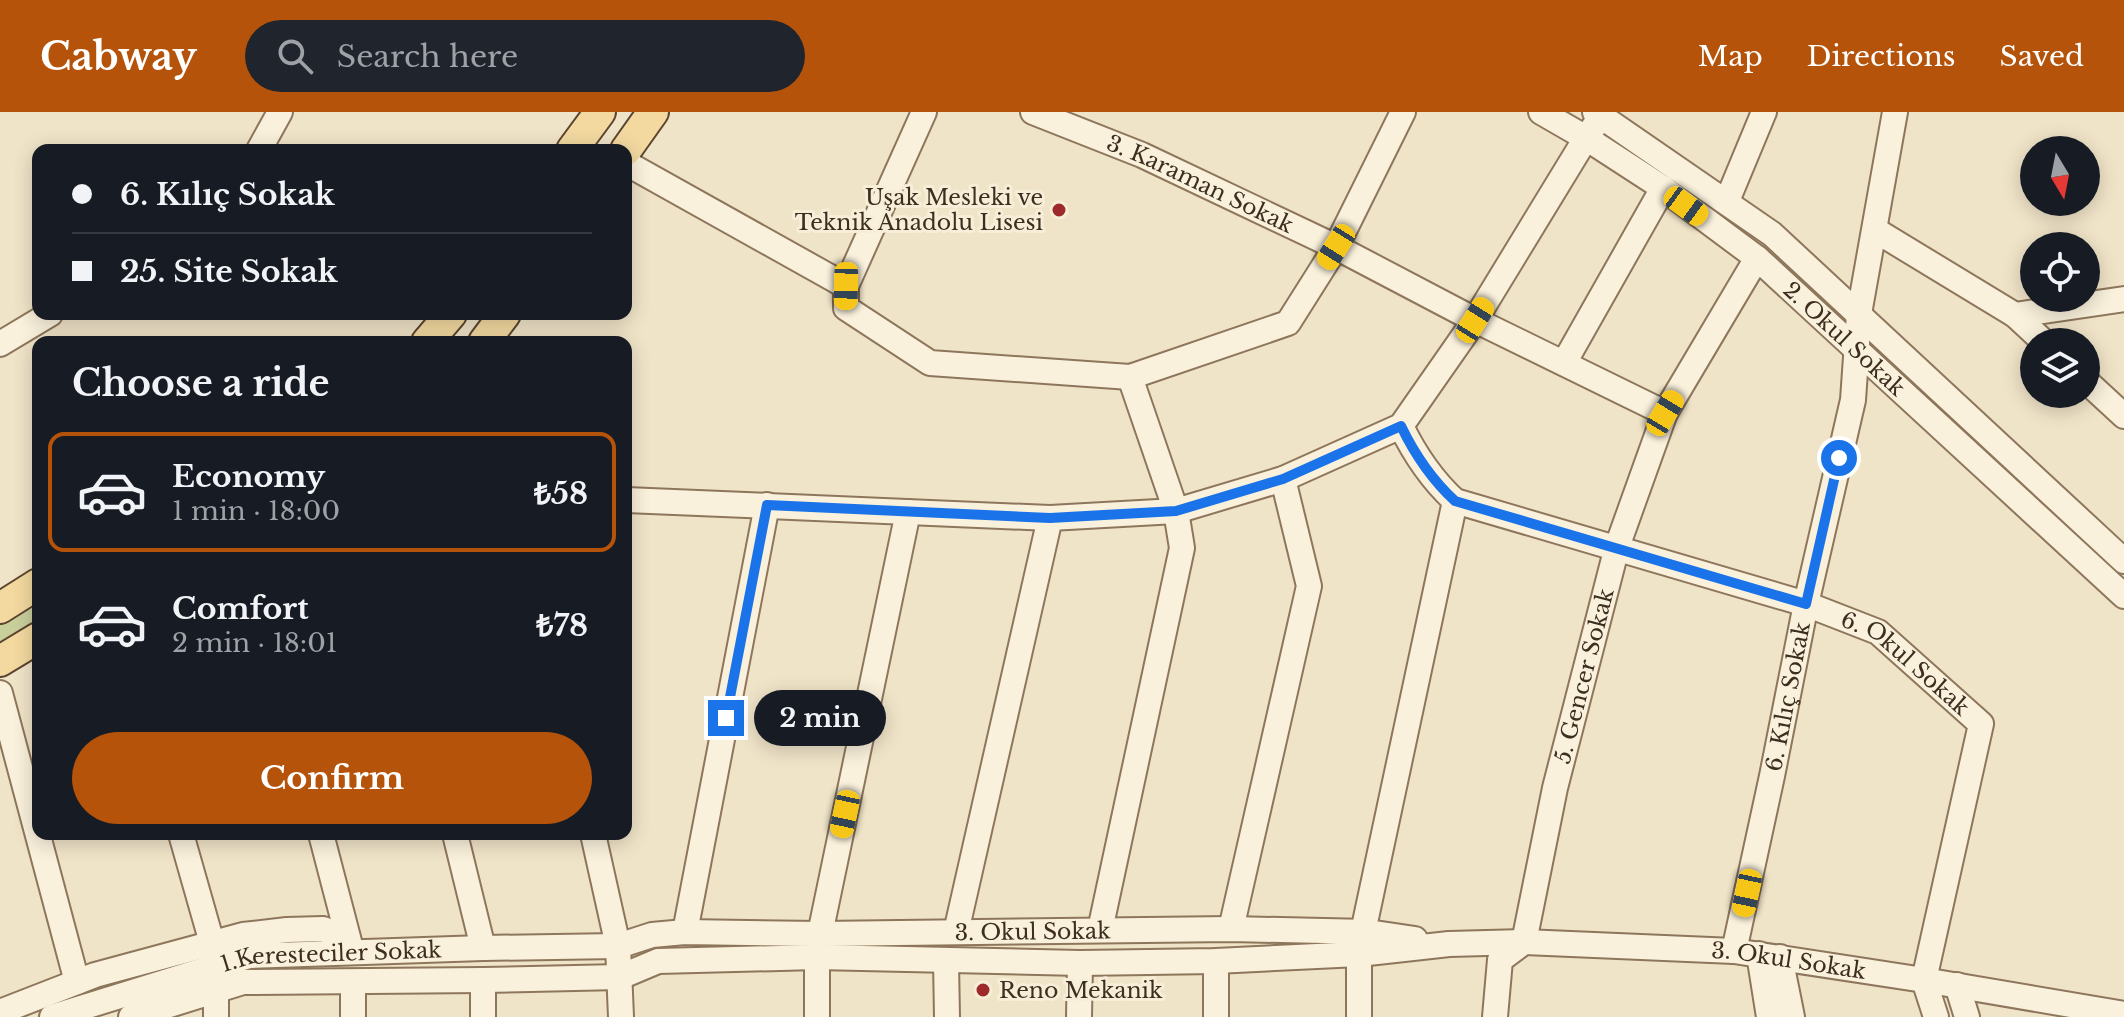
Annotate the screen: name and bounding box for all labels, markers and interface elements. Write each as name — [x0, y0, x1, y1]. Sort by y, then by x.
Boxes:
search box — [245, 20, 805, 92]
text: Cabway — [40, 33, 197, 80]
icon: search — [273, 34, 317, 78]
text: Search here — [337, 38, 518, 75]
text: Map — [1698, 39, 1763, 74]
text: Directions — [1807, 39, 1956, 74]
text: Saved — [2000, 39, 2084, 74]
street label: 3. Karaman Sokak — [1103, 129, 1298, 239]
north arrow — [2020, 136, 2100, 216]
map controls — [2020, 136, 2100, 408]
text: 6. Kılıç Sokak — [120, 176, 335, 213]
car — [1660, 182, 1712, 230]
place label: Uşak Mesleki ve Teknik Anadolu Lisesi — [795, 184, 1043, 236]
marker: Uşak Mesleki ve Teknik Anadolu Lisesi — [1050, 201, 1068, 219]
car — [1313, 220, 1359, 274]
button: locate — [2020, 232, 2100, 312]
text: 25. Site Sokak — [120, 253, 338, 290]
car — [834, 262, 858, 310]
street label: 2. Okul Sokak — [1778, 276, 1911, 402]
car — [1452, 293, 1498, 347]
button: layers — [2020, 328, 2100, 408]
text: Choose a ride — [72, 361, 329, 406]
car — [1642, 386, 1688, 440]
route start — [1821, 440, 1857, 476]
icon: car — [76, 456, 148, 528]
text: Economy — [172, 458, 325, 495]
text: ₺58 — [534, 475, 588, 512]
text: 1 min · 18:00 — [172, 495, 340, 527]
street label: 5. Gencer Sokak — [1548, 585, 1619, 766]
icon: car — [76, 588, 148, 660]
text: Comfort — [172, 590, 309, 627]
street label: 6. Okul Sokak — [1837, 606, 1976, 721]
text: ₺78 — [536, 607, 588, 644]
street label: 6. Kılıç Sokak — [1760, 619, 1816, 774]
text: 2 min · 18:01 — [172, 627, 337, 659]
callout: 2 min — [754, 690, 886, 746]
route end — [708, 700, 744, 736]
text: 2 min — [780, 702, 860, 734]
button: Confirm — [72, 732, 592, 824]
car — [828, 788, 862, 840]
car — [1730, 867, 1764, 919]
street label: 3. Okul Sokak — [955, 917, 1111, 946]
street label: 1.Keresteciler Sokak — [217, 936, 443, 978]
street label: 3. Okul Sokak — [1711, 937, 1868, 985]
place label: Reno Mekanik — [999, 977, 1163, 1004]
marker: Reno Mekanik — [974, 981, 992, 999]

